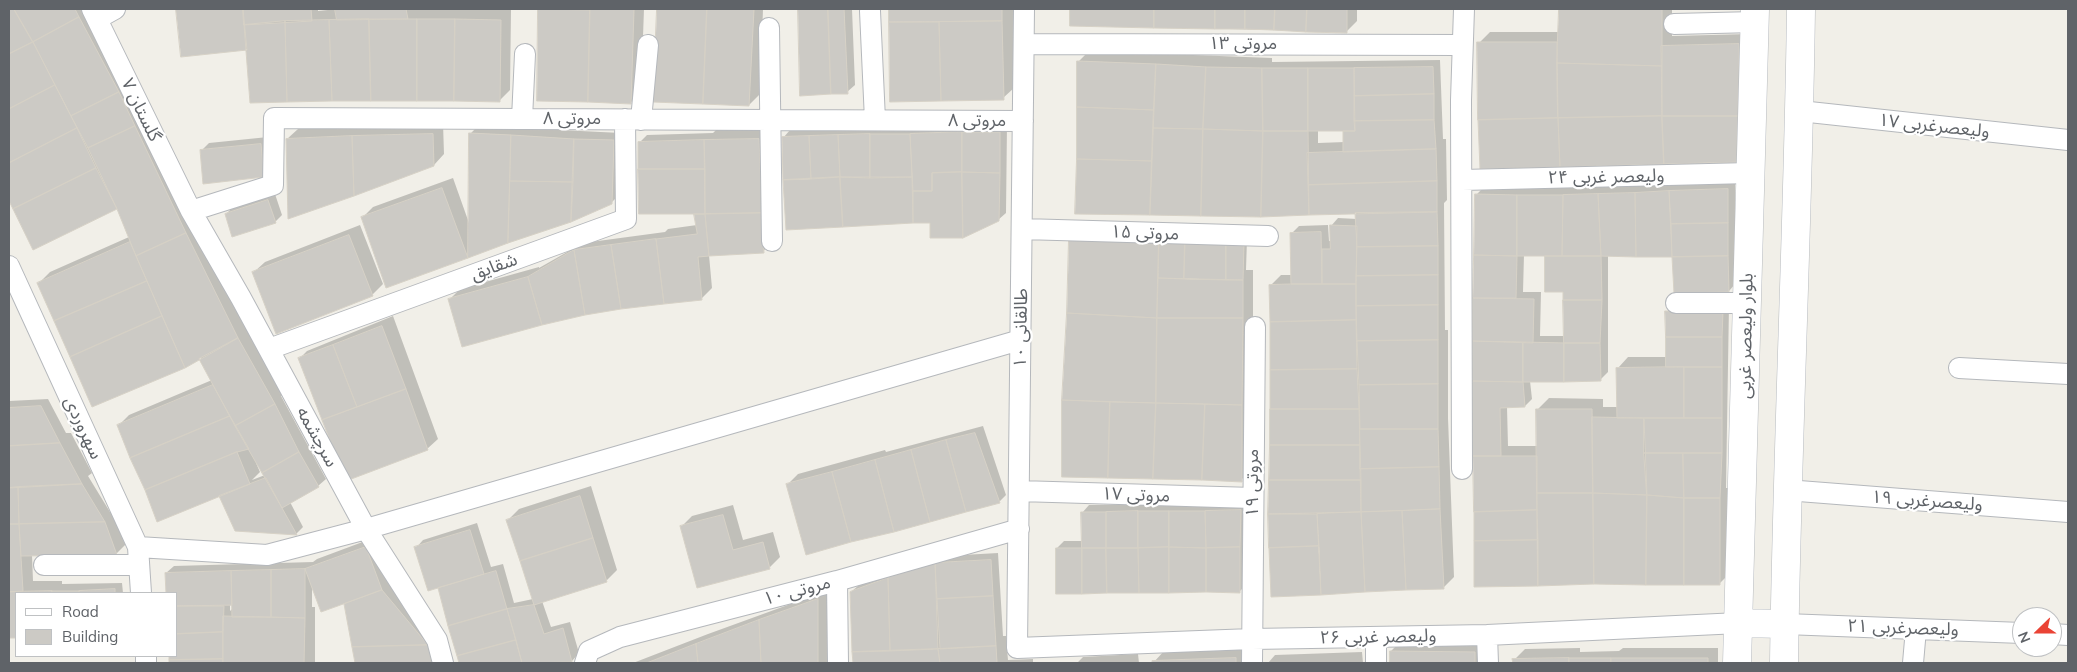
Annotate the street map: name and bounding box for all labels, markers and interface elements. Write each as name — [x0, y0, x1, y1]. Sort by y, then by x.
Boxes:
street label: مروتی ۱۳ — [1209, 33, 1277, 55]
street label: گلستان ۷ — [117, 75, 165, 145]
street label: مروتی ۸ — [543, 108, 601, 130]
street label: ولیعصرغربی ۱۷ — [1877, 109, 1991, 143]
street label: مروتی ۸ — [948, 110, 1006, 132]
street label: ولیعصر غربی ۲۴ — [1547, 165, 1665, 189]
street label: مروتی ۱۵ — [1110, 221, 1180, 245]
street label: شقایق — [468, 249, 520, 285]
street label: بلوار ولیعصر غربی — [1734, 273, 1758, 399]
street label: طالقانی ۱۰ — [1010, 288, 1032, 368]
street label: سهروردی — [59, 393, 107, 463]
street label: سرچشمه — [292, 403, 342, 471]
street label: مروتی ۱۹ — [1242, 449, 1264, 517]
street label: مروتی ۱۷ — [1101, 483, 1171, 507]
street label: ولیعصرغربی ۱۹ — [1871, 486, 1983, 516]
street label: مروتی ۱۰ — [761, 572, 833, 610]
legend — [15, 592, 178, 657]
text: Road — [62, 602, 99, 621]
north arrow — [2012, 607, 2062, 657]
street label: ولیعصرغربی ۲۱ — [1847, 615, 1959, 641]
street label: ولیعصر غربی ۲۶ — [1319, 625, 1437, 649]
text: Building — [62, 627, 118, 646]
text: N — [2014, 629, 2034, 646]

